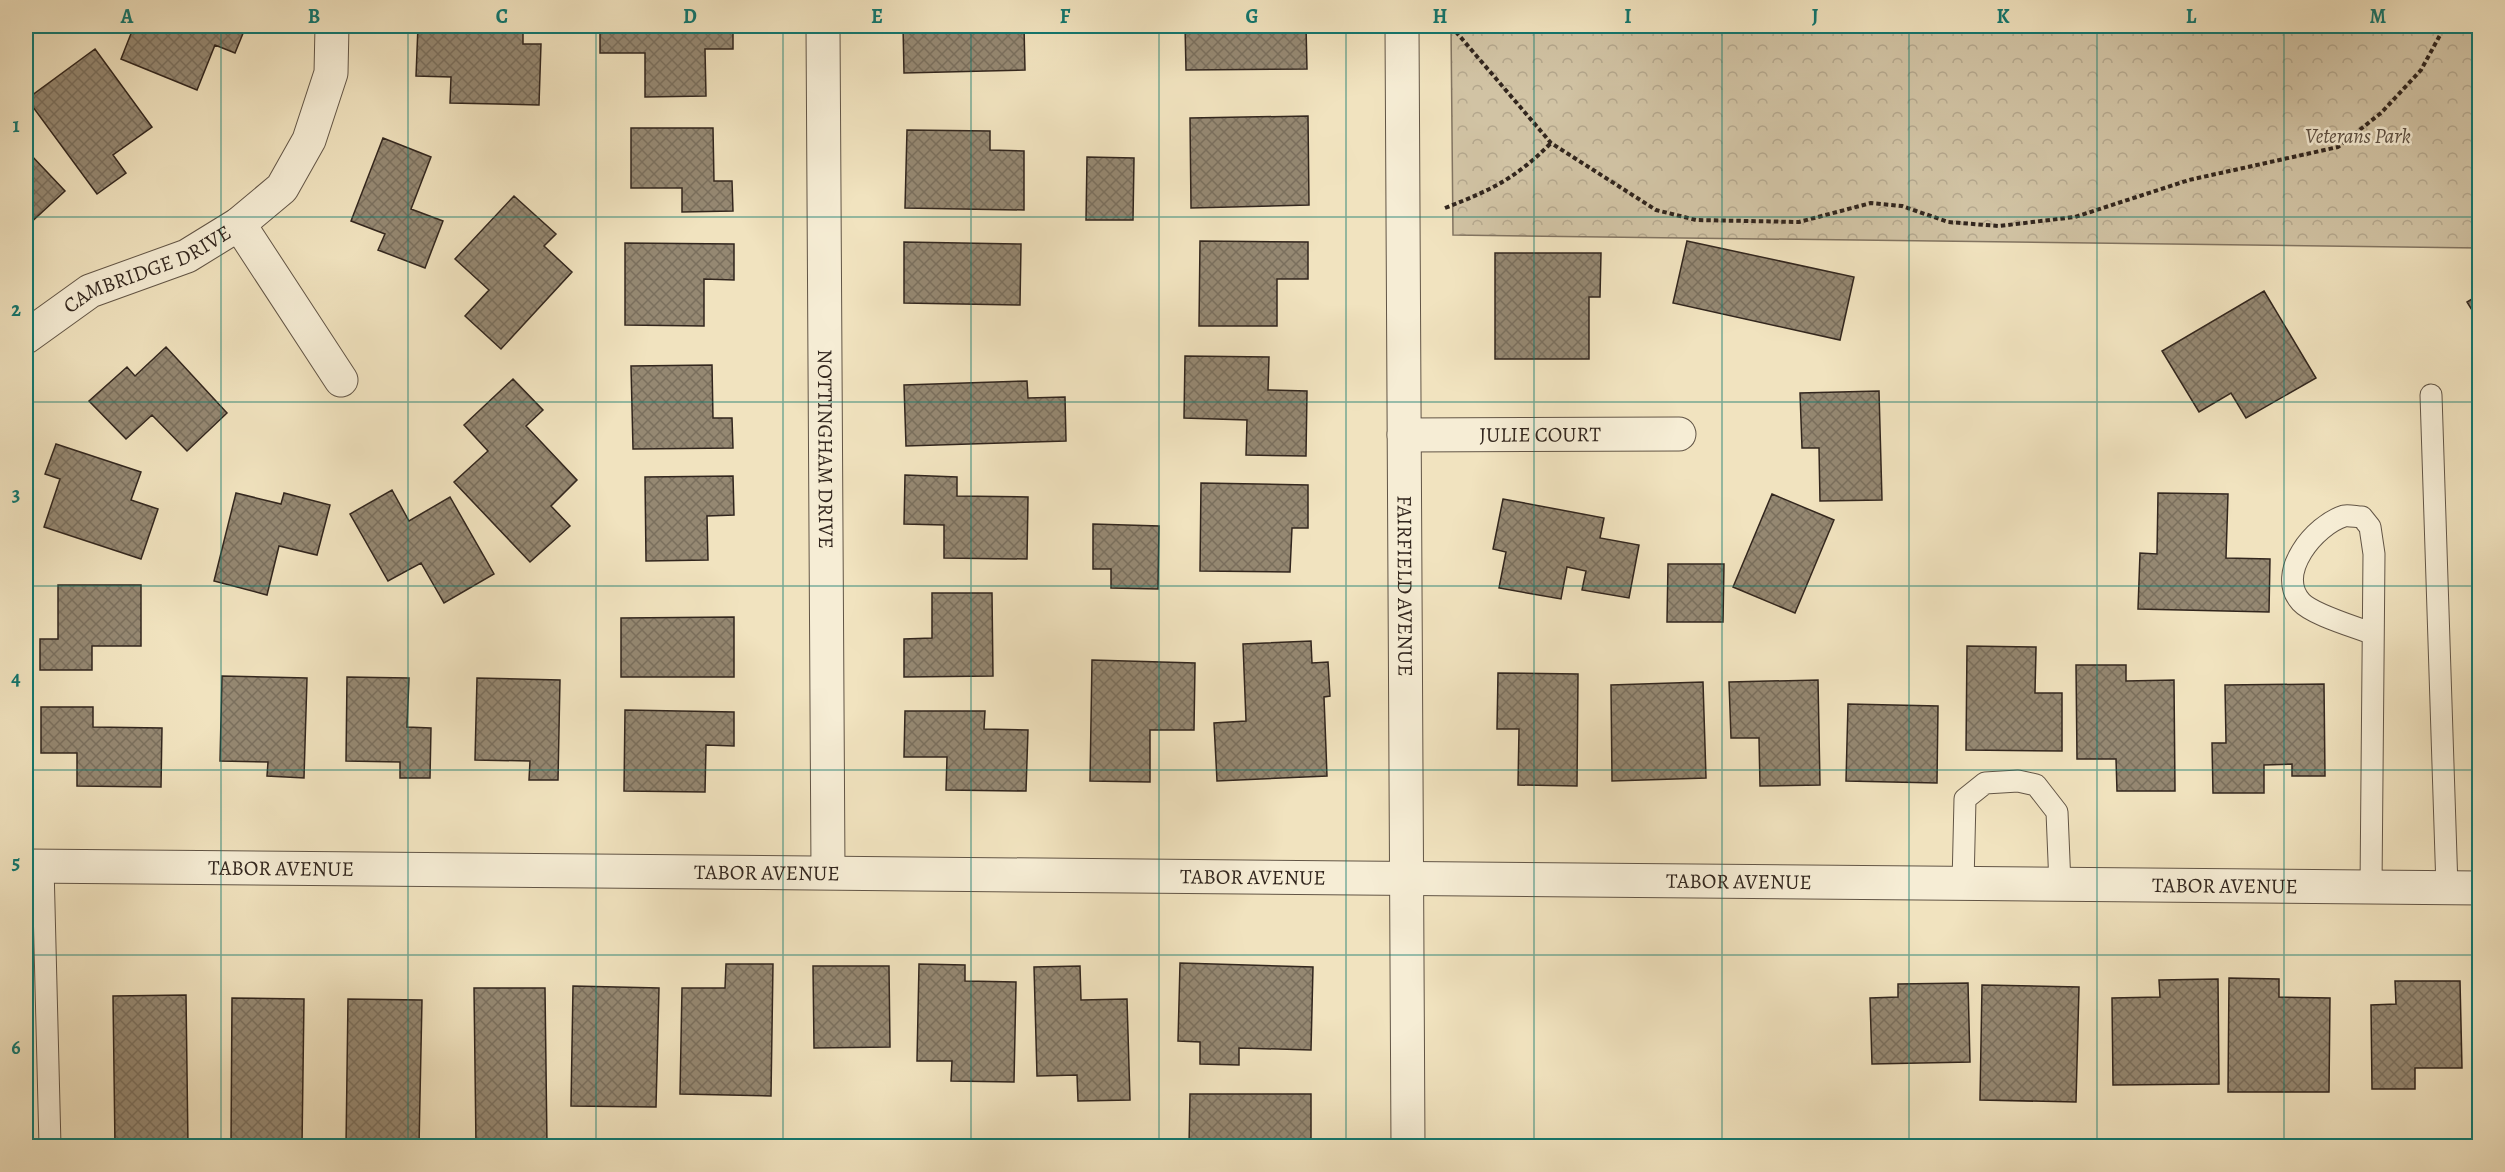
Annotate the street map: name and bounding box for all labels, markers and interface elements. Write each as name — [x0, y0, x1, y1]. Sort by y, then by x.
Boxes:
text: A — [120, 3, 134, 30]
text: B — [308, 3, 320, 30]
text: C — [496, 3, 508, 30]
text: D — [683, 3, 697, 30]
text: E — [871, 3, 883, 30]
text: F — [1060, 3, 1071, 30]
text: G — [1245, 3, 1259, 30]
text: H — [1433, 3, 1448, 30]
text: I — [1624, 3, 1632, 30]
text: J — [1812, 3, 1819, 30]
text: K — [1996, 3, 2010, 30]
text: L — [2186, 3, 2197, 30]
text: M — [2370, 3, 2387, 30]
text: 1 — [12, 112, 20, 139]
park label: Veterans Park — [2305, 122, 2411, 150]
street label: CAMBRIDGE DRIVE — [58, 218, 236, 320]
text: 2 — [11, 296, 21, 323]
street label: NOTTINGHAM DRIVE — [811, 349, 840, 549]
street label: JULIE COURT — [1479, 420, 1601, 449]
text: 3 — [12, 481, 20, 508]
street label: FAIRFIELD AVENUE — [1391, 495, 1419, 677]
text: 4 — [11, 665, 21, 692]
text: 5 — [12, 849, 20, 876]
street label: TABOR AVENUE — [208, 854, 354, 883]
street label: TABOR AVENUE — [694, 858, 840, 887]
street label: TABOR AVENUE — [1180, 862, 1326, 892]
street label: TABOR AVENUE — [1666, 867, 1812, 896]
street label: TABOR AVENUE — [2152, 871, 2298, 900]
text: 6 — [11, 1034, 21, 1061]

